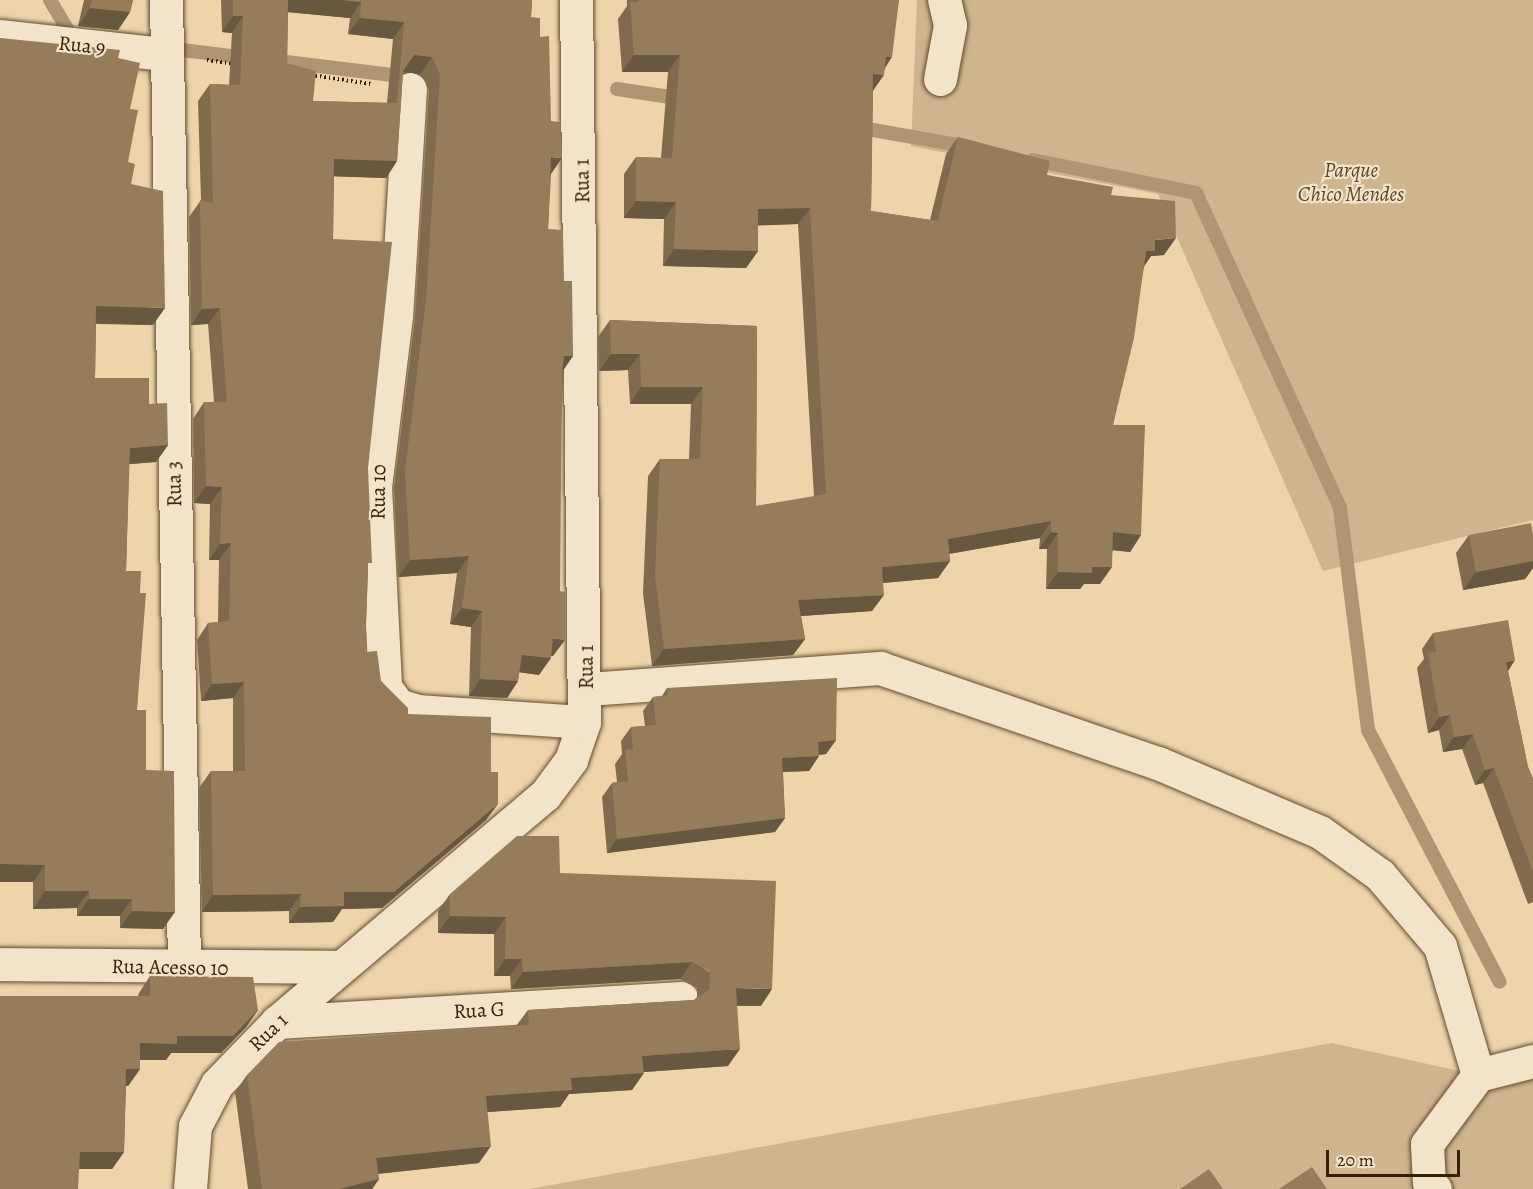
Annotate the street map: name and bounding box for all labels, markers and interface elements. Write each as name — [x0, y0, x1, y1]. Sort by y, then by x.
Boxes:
street label: Rua 9 — [57, 30, 107, 60]
park label: Parque Chico Mendes — [1298, 157, 1404, 207]
street label: Rua 1 — [569, 158, 595, 204]
street label: Rua 3 — [161, 461, 187, 507]
street label: Rua 10 — [365, 464, 391, 520]
street label: Rua 1 — [573, 645, 599, 689]
street label: Rua Acesso 10 — [111, 953, 229, 981]
street label: Rua G — [453, 996, 505, 1024]
street label: Rua 1 — [243, 1007, 293, 1057]
scale bar — [1329, 1138, 1462, 1176]
text: 20 m — [1337, 1148, 1374, 1172]

